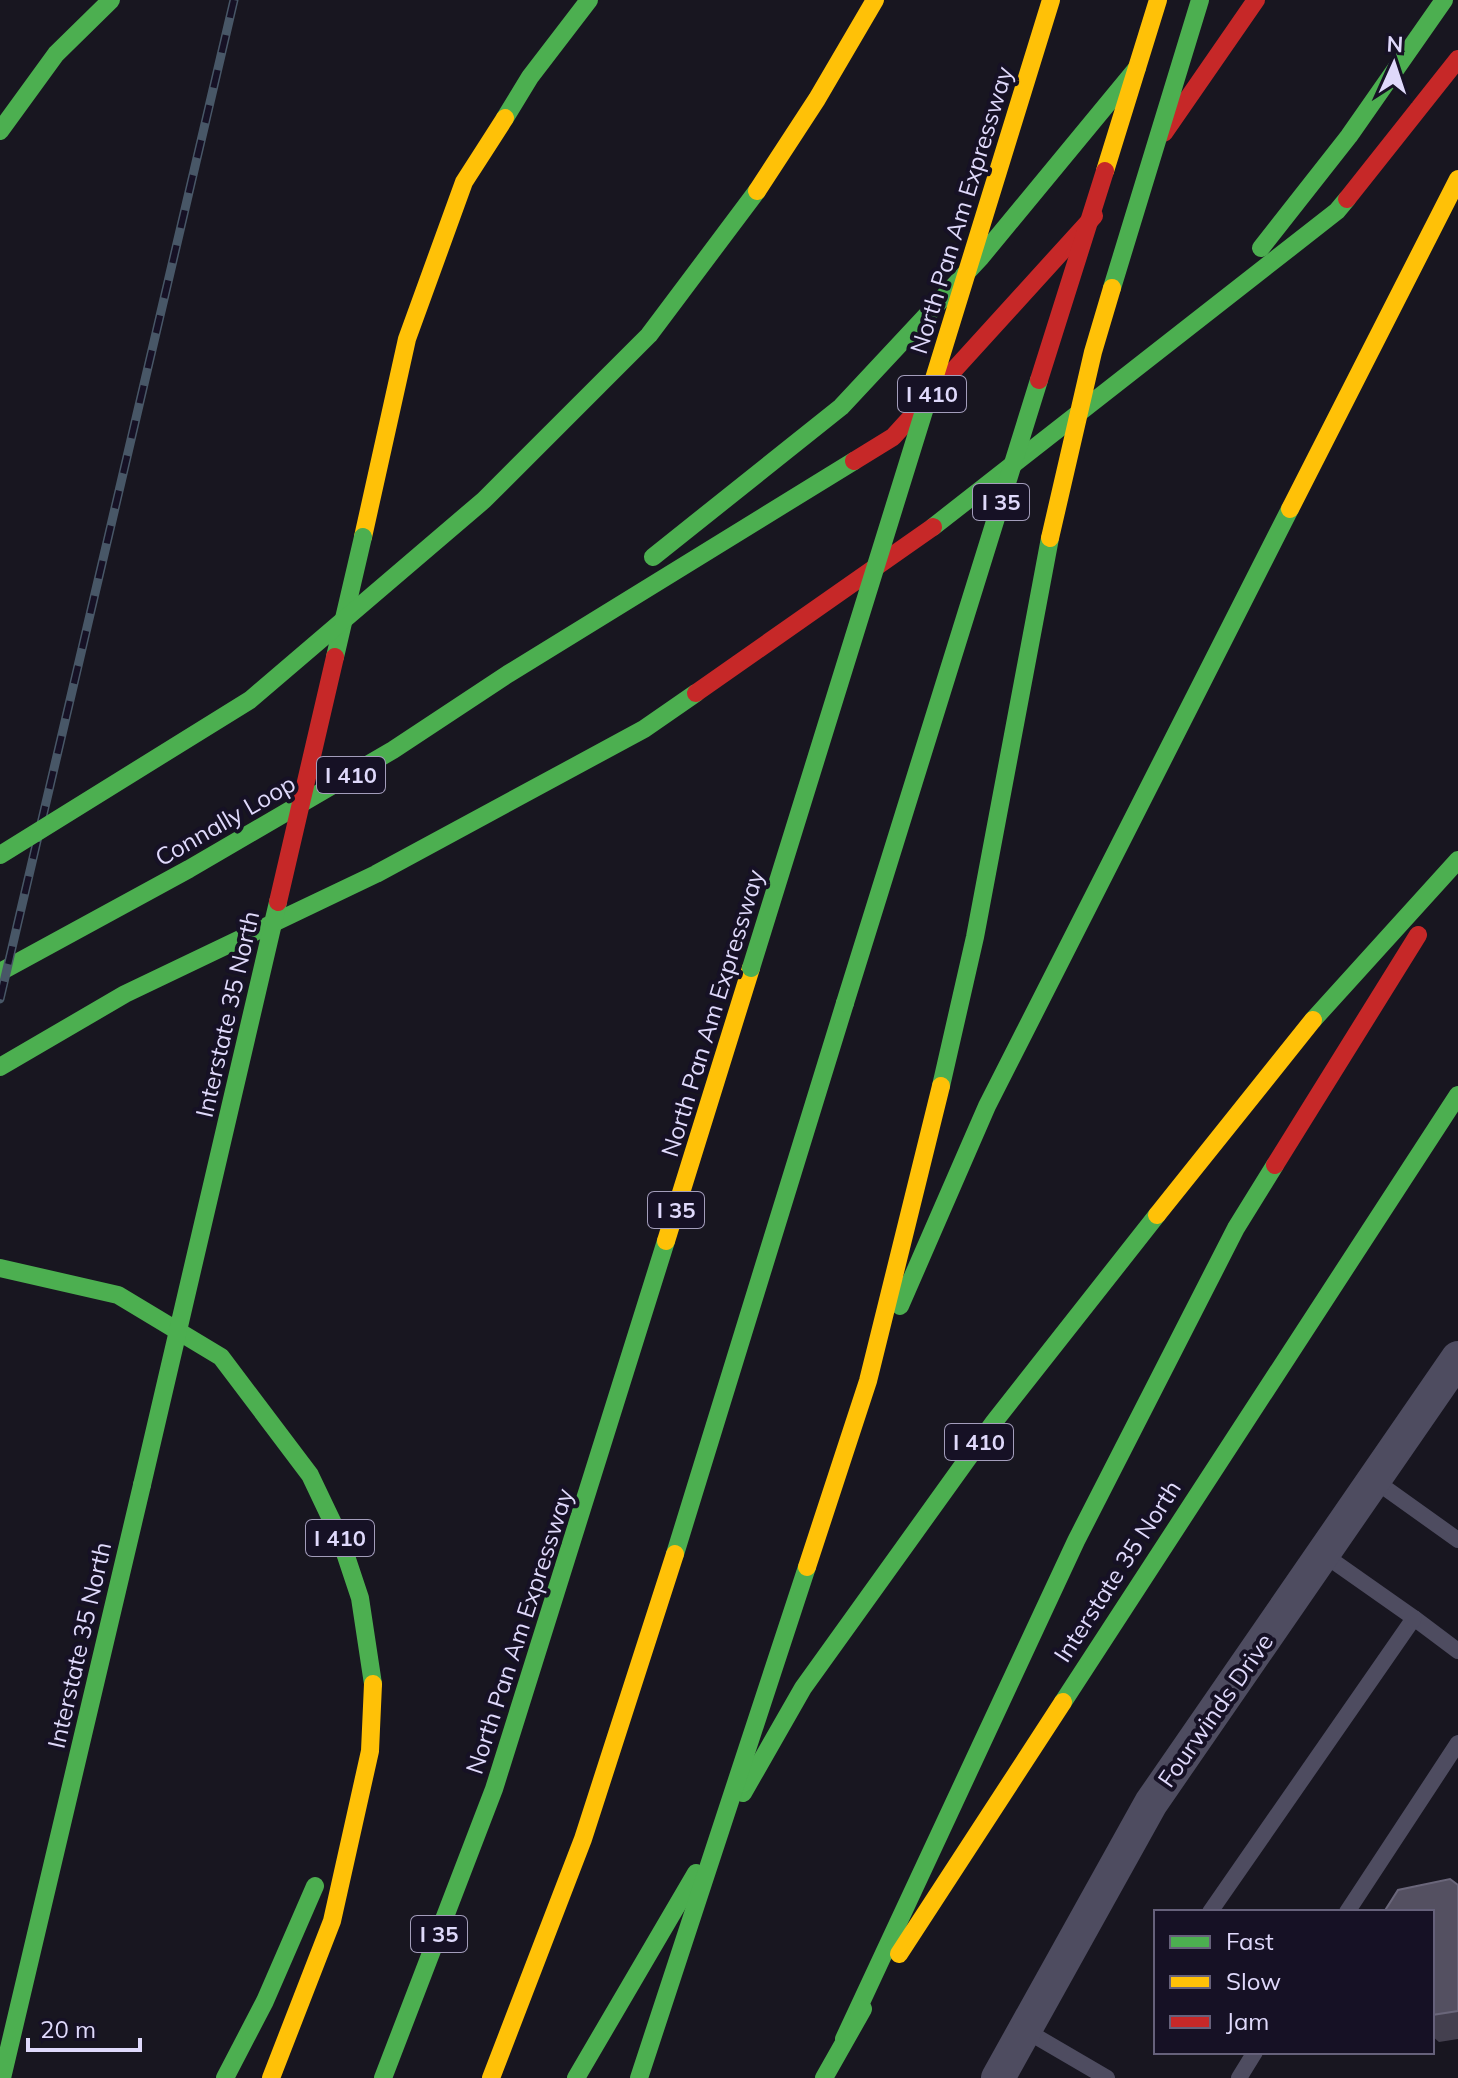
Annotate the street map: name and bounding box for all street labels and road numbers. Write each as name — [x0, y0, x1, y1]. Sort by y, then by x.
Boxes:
street label: North Pan Am Expressway — [903, 63, 1019, 357]
road number: I 410 — [898, 376, 966, 412]
road number: I 35 — [973, 484, 1029, 520]
road number: I 410 — [317, 757, 385, 793]
street label: Connally Loop — [150, 768, 300, 872]
street label: North Pan Am Expressway — [654, 866, 770, 1160]
street label: Interstate 35 North — [189, 908, 265, 1120]
road number: I 35 — [648, 1192, 704, 1228]
road number: I 410 — [945, 1424, 1013, 1460]
street label: Interstate 35 North — [1047, 1474, 1187, 1668]
street label: North Pan Am Expressway — [459, 1484, 579, 1778]
road number: I 410 — [306, 1520, 374, 1556]
street label: Interstate 35 North — [41, 1539, 117, 1751]
street label: Fourwinds Drive — [1151, 1627, 1279, 1793]
road number: I 35 — [411, 1916, 467, 1952]

